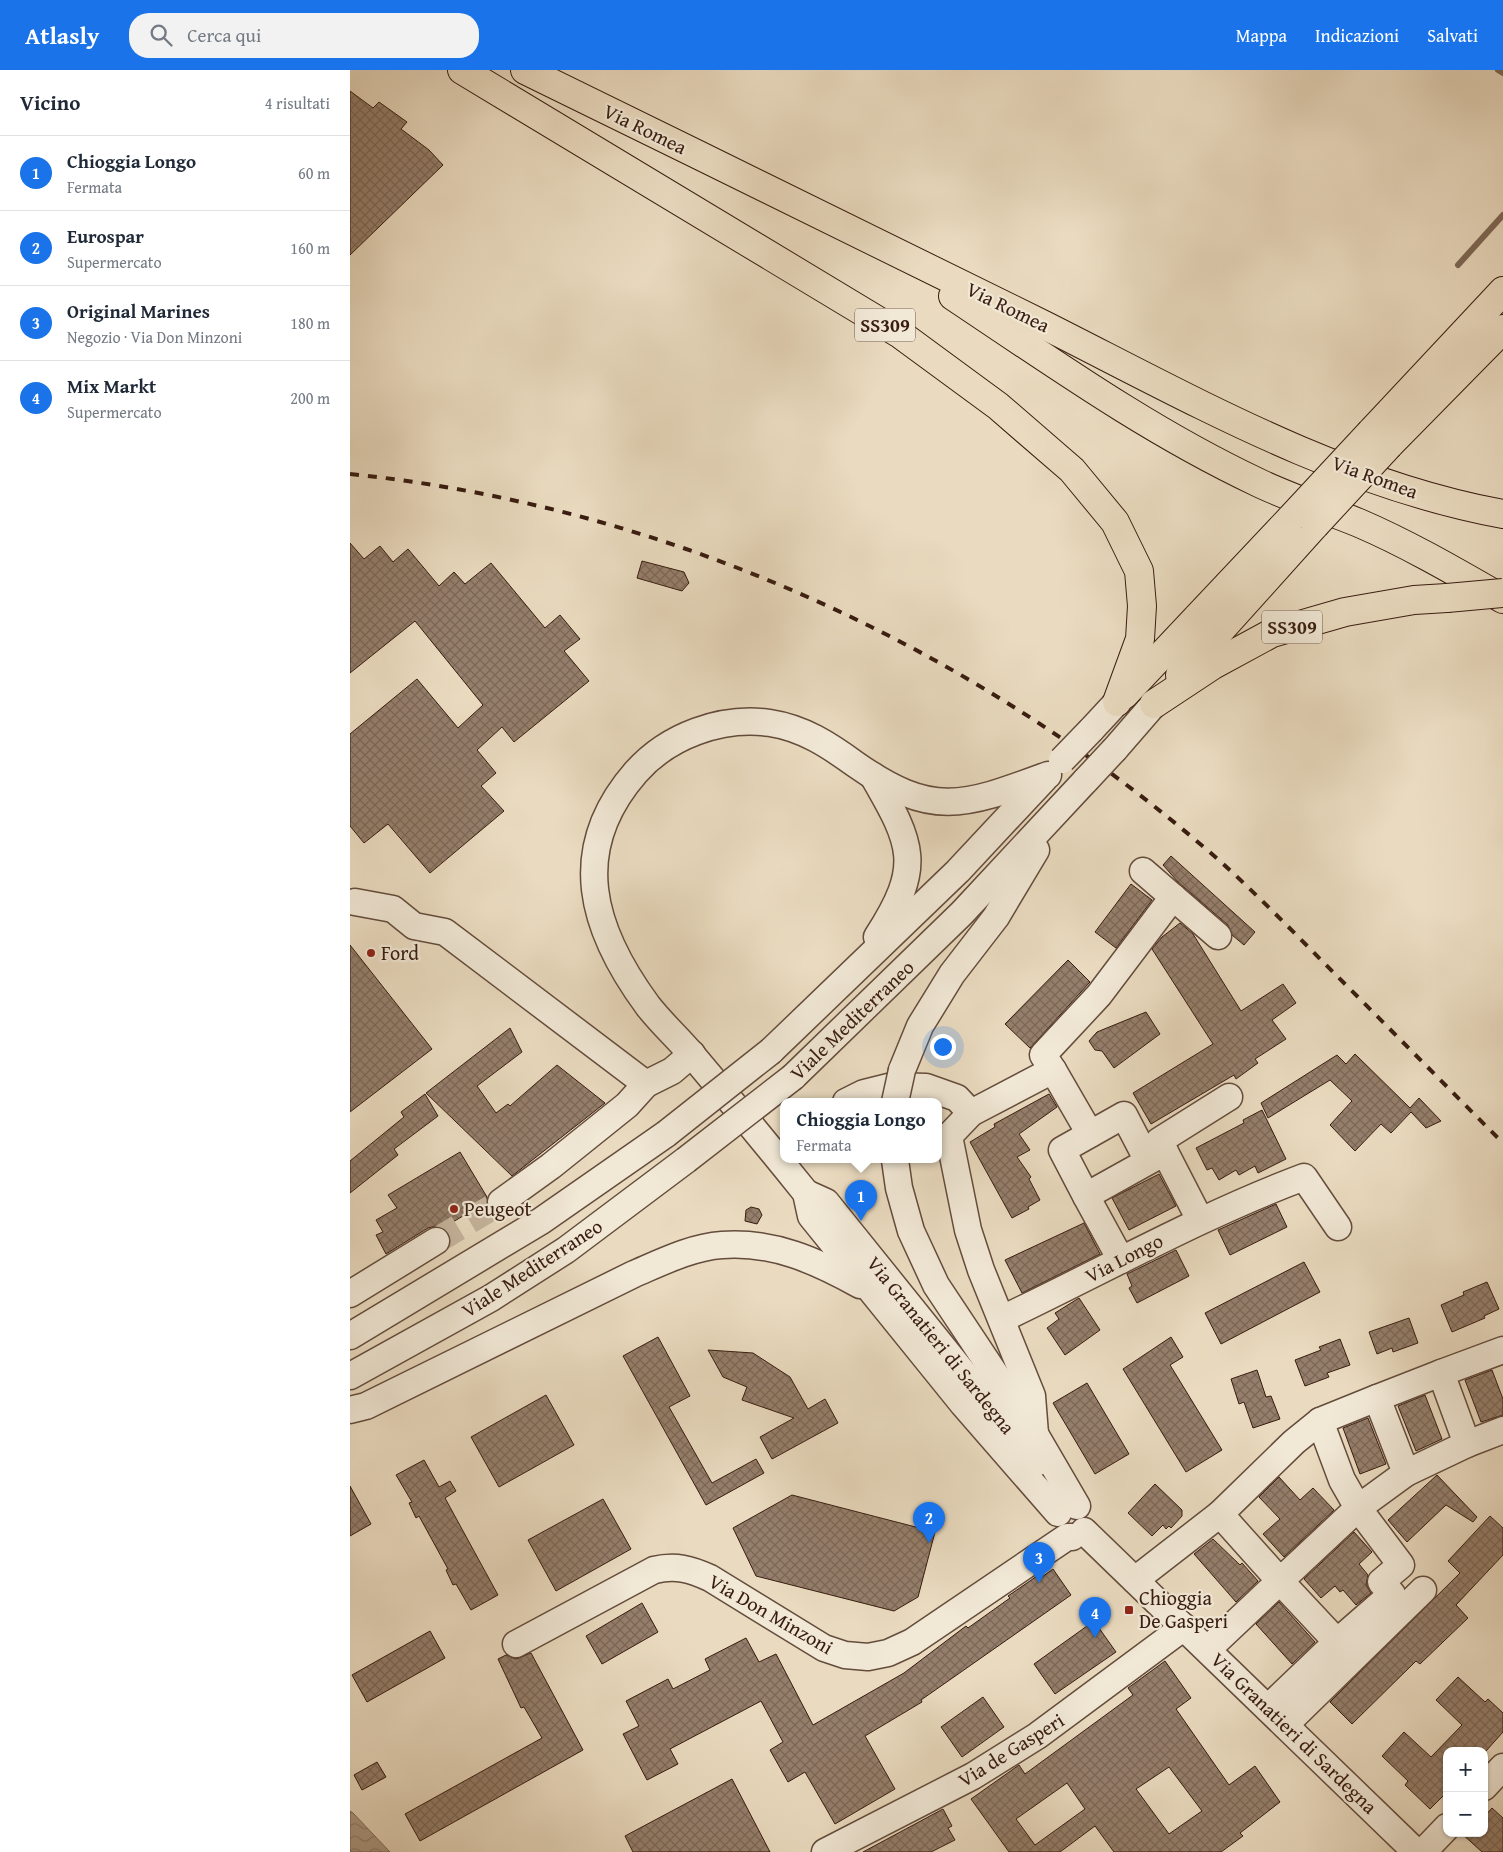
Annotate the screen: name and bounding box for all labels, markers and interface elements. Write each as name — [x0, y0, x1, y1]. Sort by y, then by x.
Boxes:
search box — [129, 13, 479, 58]
text: Atlasly — [25, 18, 99, 53]
icon: search — [147, 21, 175, 49]
text: Cerca qui — [187, 21, 261, 49]
text: Mappa — [1236, 22, 1287, 49]
text: Indicazioni — [1315, 22, 1399, 49]
text: Salvati — [1427, 22, 1478, 49]
text: Vicino — [20, 87, 80, 118]
text: 4 risultati — [265, 91, 330, 115]
street label: Via Romea — [599, 96, 692, 161]
text: Chioggia Longo — [67, 147, 196, 175]
text: 1 — [32, 161, 40, 185]
text: 60 m — [298, 161, 330, 185]
text: Fermata — [67, 175, 122, 199]
text: Eurospar — [67, 222, 144, 250]
text: 2 — [32, 236, 40, 260]
text: 160 m — [290, 236, 330, 260]
text: Supermercato — [67, 250, 162, 274]
street label: Via Romea — [962, 274, 1055, 339]
text: Original Marines — [67, 297, 210, 325]
road number: SS309 — [855, 308, 915, 342]
text: 3 — [32, 311, 40, 335]
text: 180 m — [290, 311, 330, 335]
text: Negozio · Via Don Minzoni — [67, 325, 242, 349]
text: Mix Markt — [67, 372, 156, 400]
text: 4 — [32, 386, 40, 410]
text: 200 m — [290, 386, 330, 410]
text: Supermercato — [67, 400, 162, 424]
street label: Via Romea — [1328, 448, 1423, 506]
road number: SS309 — [1262, 610, 1322, 644]
place label: Ford — [381, 938, 419, 967]
marker: Ford — [365, 947, 377, 959]
street label: Viale Mediterraneo — [783, 953, 920, 1087]
your location — [930, 1034, 956, 1060]
popup — [780, 1098, 942, 1163]
text: Chioggia Longo — [796, 1105, 926, 1133]
text: Fermata — [796, 1133, 852, 1157]
pin: 1 — [845, 1180, 877, 1221]
place label: Peugeot — [464, 1194, 532, 1223]
marker: Peugeot — [448, 1203, 460, 1215]
street label: Viale Mediterraneo — [456, 1211, 608, 1324]
street label: Via Longo — [1080, 1226, 1168, 1290]
street label: Via Granatieri di Sardegna — [860, 1249, 1023, 1440]
pin: 2 — [913, 1502, 945, 1543]
pin: 3 — [1023, 1542, 1055, 1583]
street label: Via Don Minzoni — [704, 1566, 839, 1661]
place label: Chioggia De Gasperi — [1139, 1583, 1229, 1635]
pin: 4 — [1079, 1597, 1111, 1638]
marker: Chioggia De Gasperi — [1123, 1604, 1135, 1616]
street label: Via Granatieri di Sardegna — [1205, 1645, 1384, 1820]
street label: Via de Gasperi — [952, 1705, 1070, 1794]
map controls — [1443, 1747, 1488, 1837]
button: + — [1443, 1747, 1488, 1792]
button: − — [1443, 1792, 1488, 1837]

